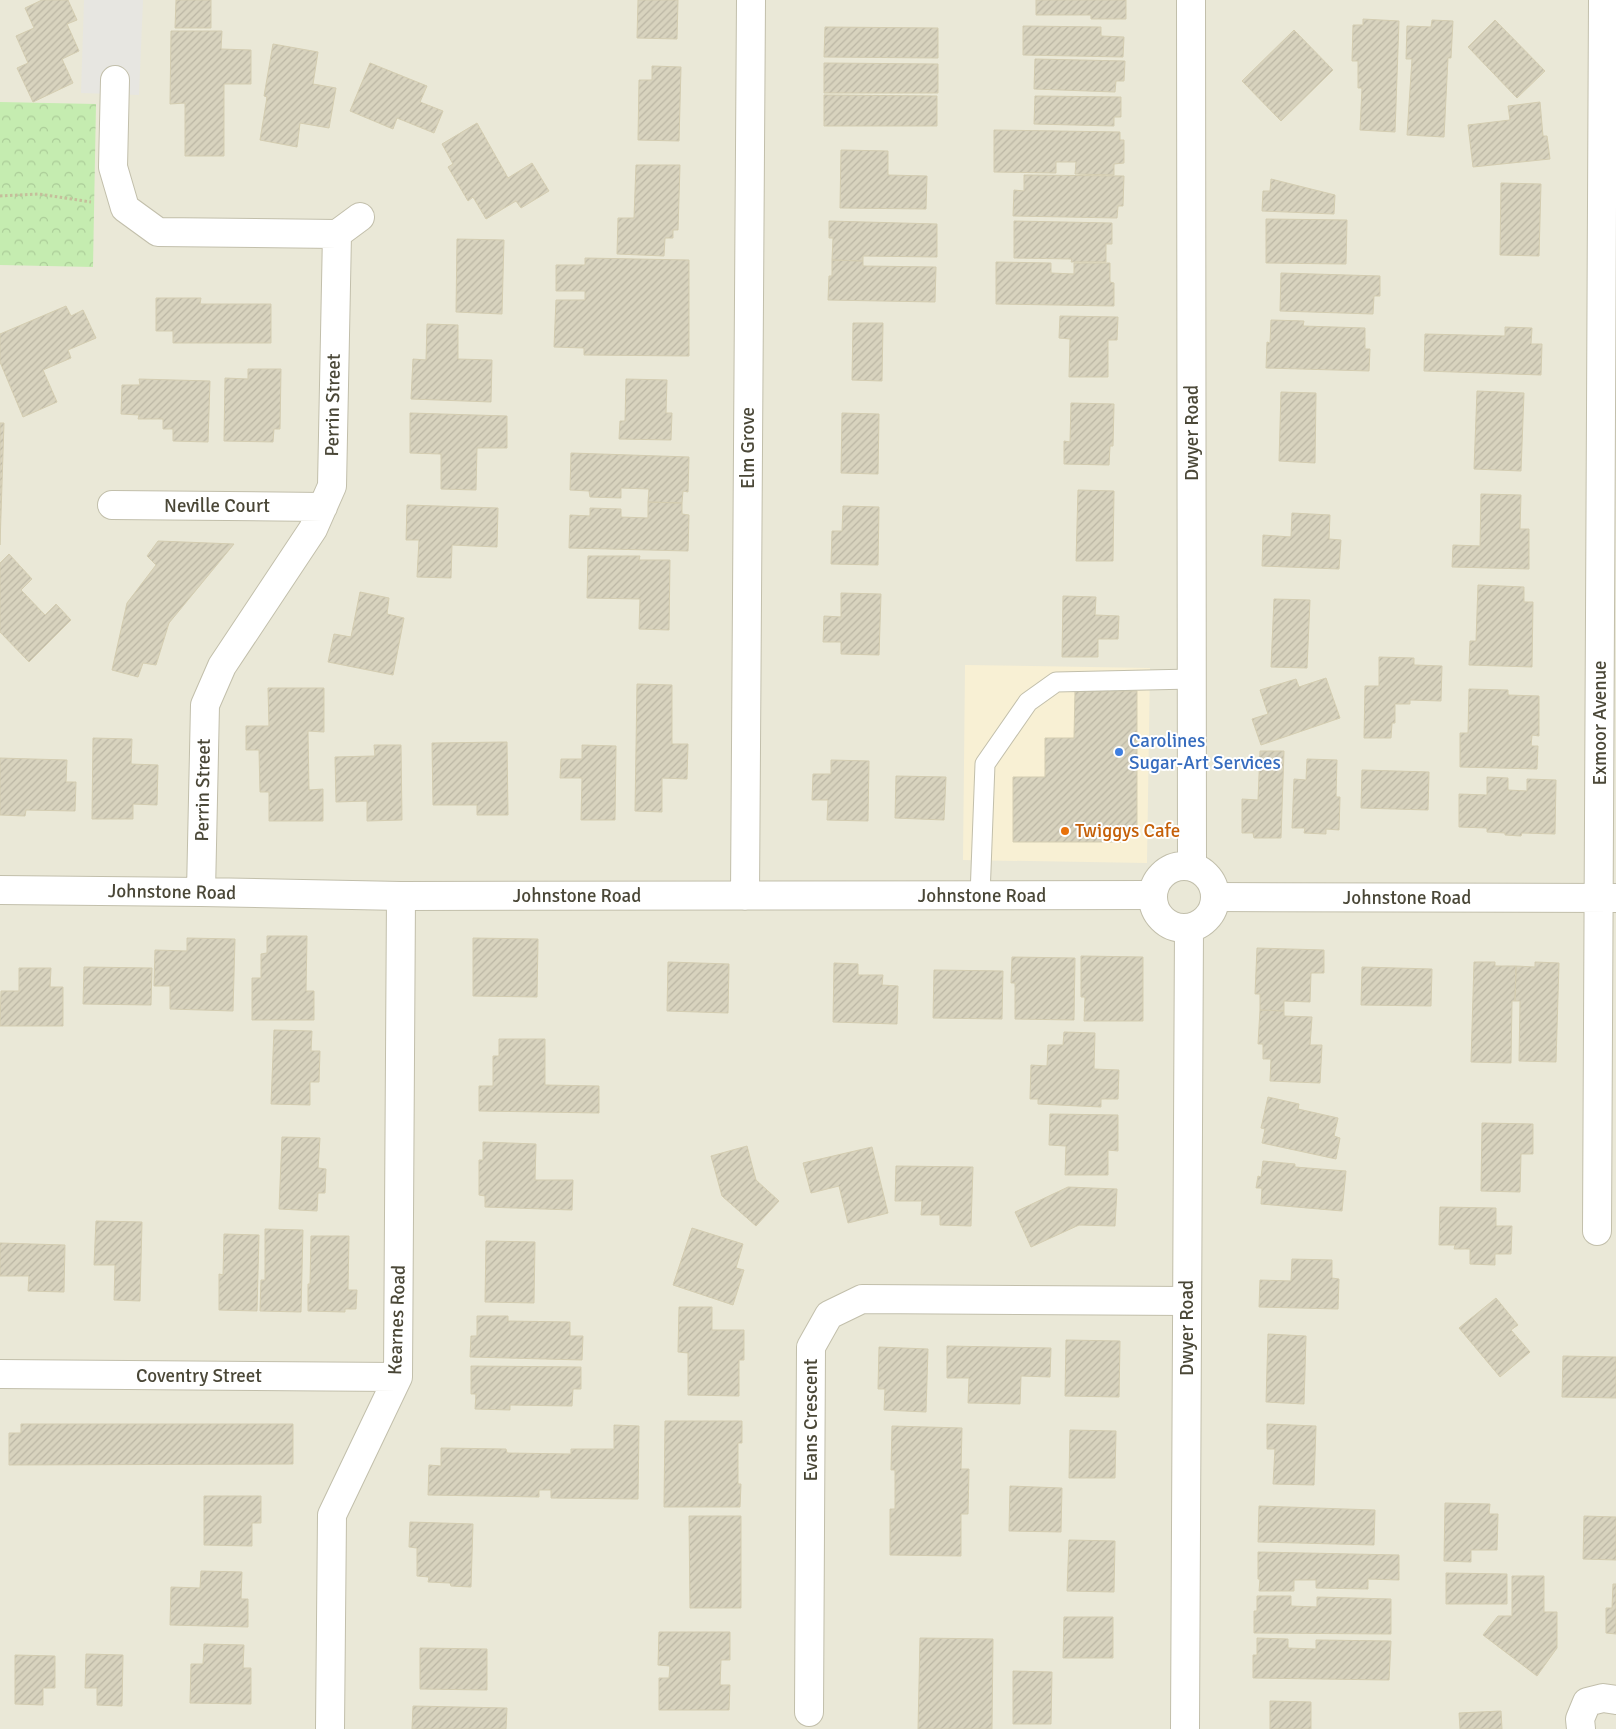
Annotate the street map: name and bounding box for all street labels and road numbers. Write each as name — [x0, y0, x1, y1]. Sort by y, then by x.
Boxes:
street label: Perrin Street — [320, 353, 346, 457]
street label: Dwyer Road — [1180, 385, 1204, 481]
street label: Elm Grove — [736, 407, 760, 489]
street label: Neville Court — [164, 494, 270, 518]
street label: Exmoor Avenue — [1588, 660, 1612, 786]
street label: Perrin Street — [190, 738, 216, 842]
street label: Johnstone Road — [108, 879, 236, 905]
street label: Johnstone Road — [513, 884, 641, 908]
street label: Johnstone Road — [918, 884, 1046, 908]
street label: Johnstone Road — [1343, 886, 1471, 910]
street label: Kearnes Road — [383, 1265, 411, 1375]
street label: Dwyer Road — [1175, 1280, 1199, 1376]
street label: Evans Crescent — [799, 1358, 823, 1481]
street label: Coventry Street — [136, 1364, 262, 1388]

